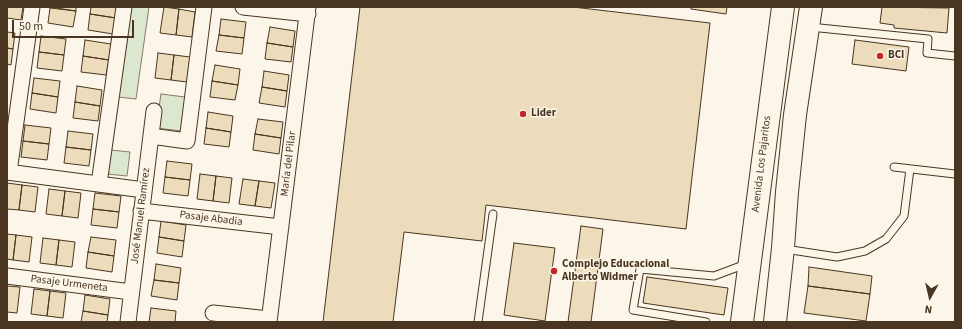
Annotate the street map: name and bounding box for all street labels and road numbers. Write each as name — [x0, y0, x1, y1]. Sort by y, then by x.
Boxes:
street label: Avenida Los Pajaritos — [750, 115, 774, 213]
street label: María del Pilar — [278, 131, 300, 197]
street label: José Manuel Ramírez — [129, 167, 153, 265]
street label: Pasaje Abadia — [179, 209, 243, 229]
street label: Pasaje Urmeneta — [30, 273, 108, 295]

